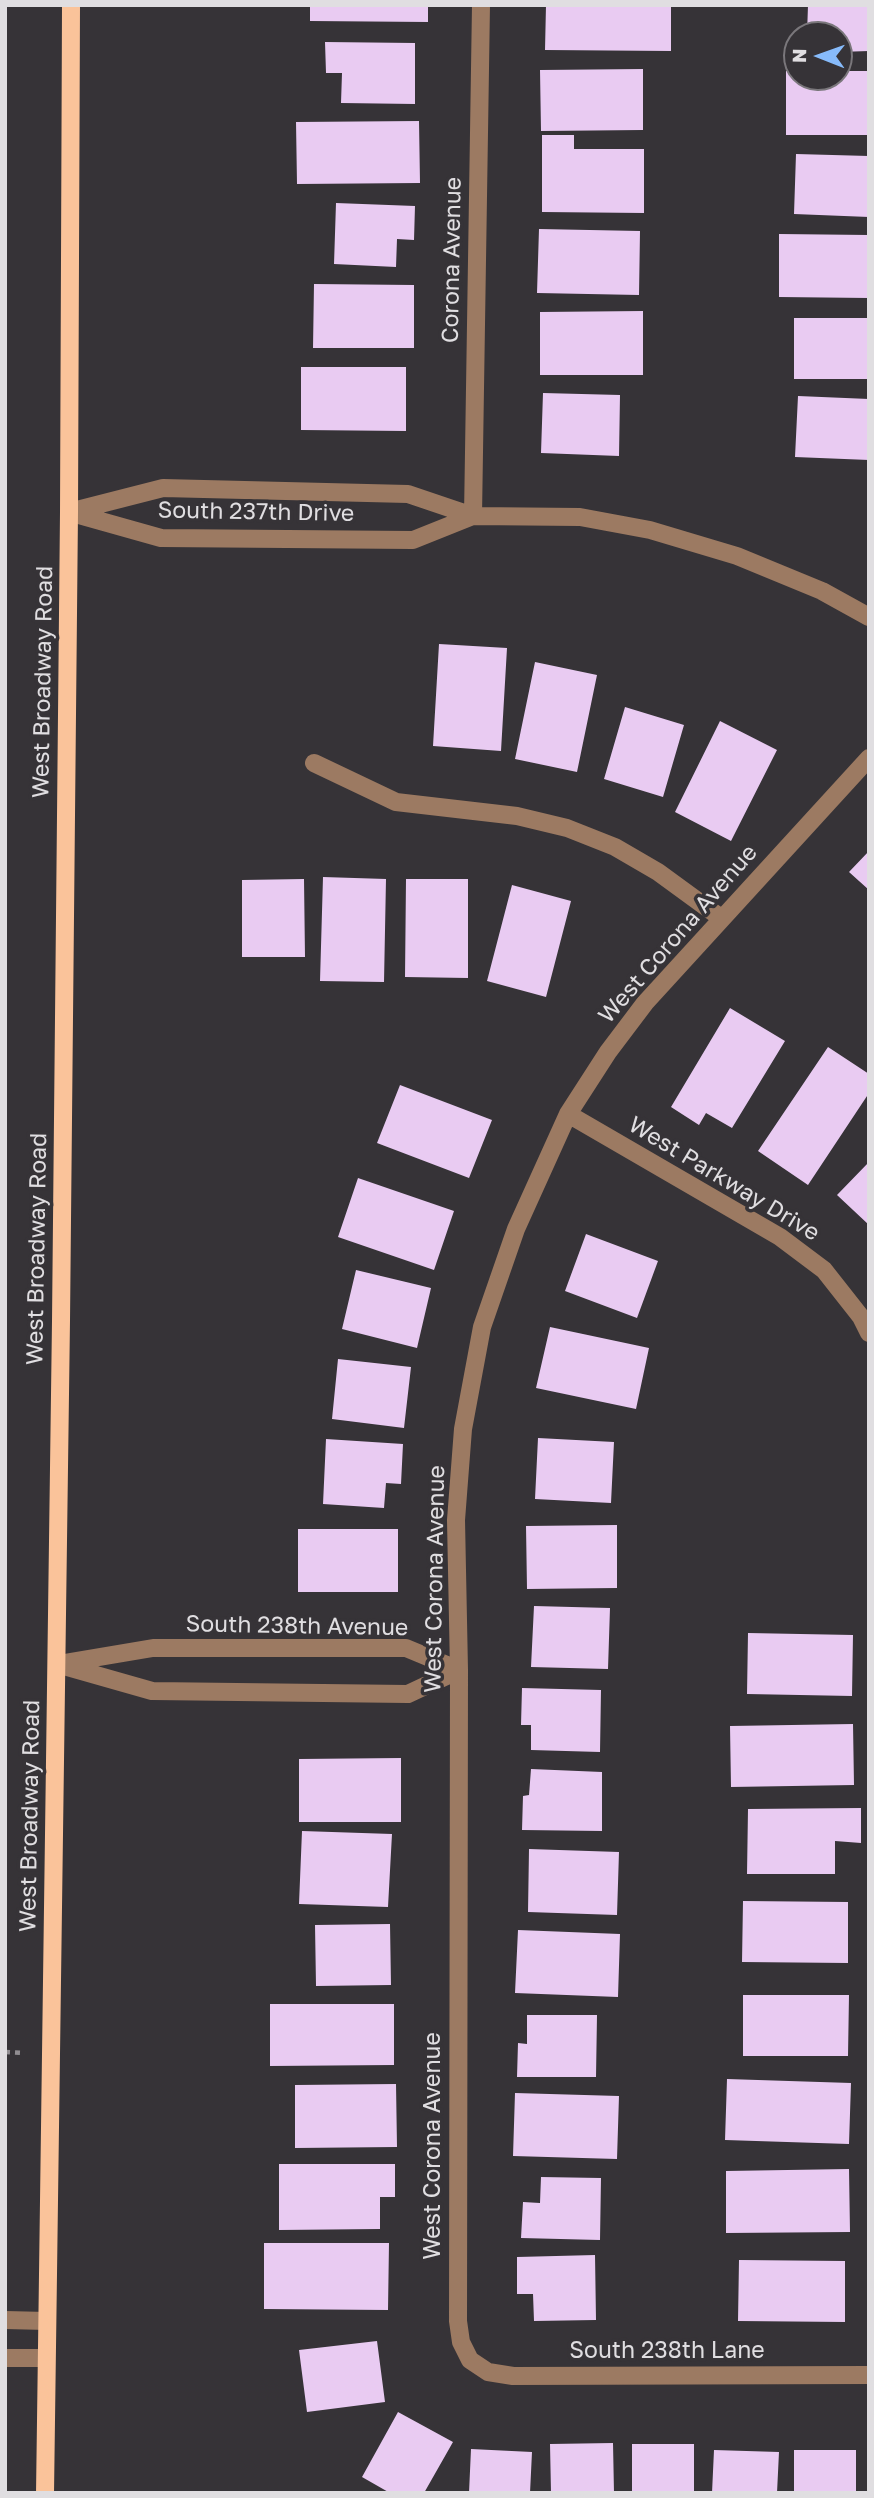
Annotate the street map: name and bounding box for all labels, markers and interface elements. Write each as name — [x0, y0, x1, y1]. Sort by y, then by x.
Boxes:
north arrow — [783, 21, 853, 91]
text: N — [787, 48, 810, 63]
street label: Corona Avenue — [437, 177, 467, 343]
street label: South 237th Drive — [157, 496, 355, 528]
street label: West Broadway Road — [27, 566, 59, 798]
street label: West Corona Avenue — [593, 839, 763, 1029]
street label: West Parkway Drive — [623, 1111, 825, 1247]
street label: West Broadway Road — [21, 1133, 53, 1365]
street label: West Corona Avenue — [419, 1465, 451, 1693]
street label: South 238th Avenue — [185, 1610, 409, 1642]
street label: West Broadway Road — [14, 1700, 46, 1932]
street label: West Corona Avenue — [419, 2032, 447, 2260]
street label: South 238th Lane — [569, 2337, 765, 2365]

